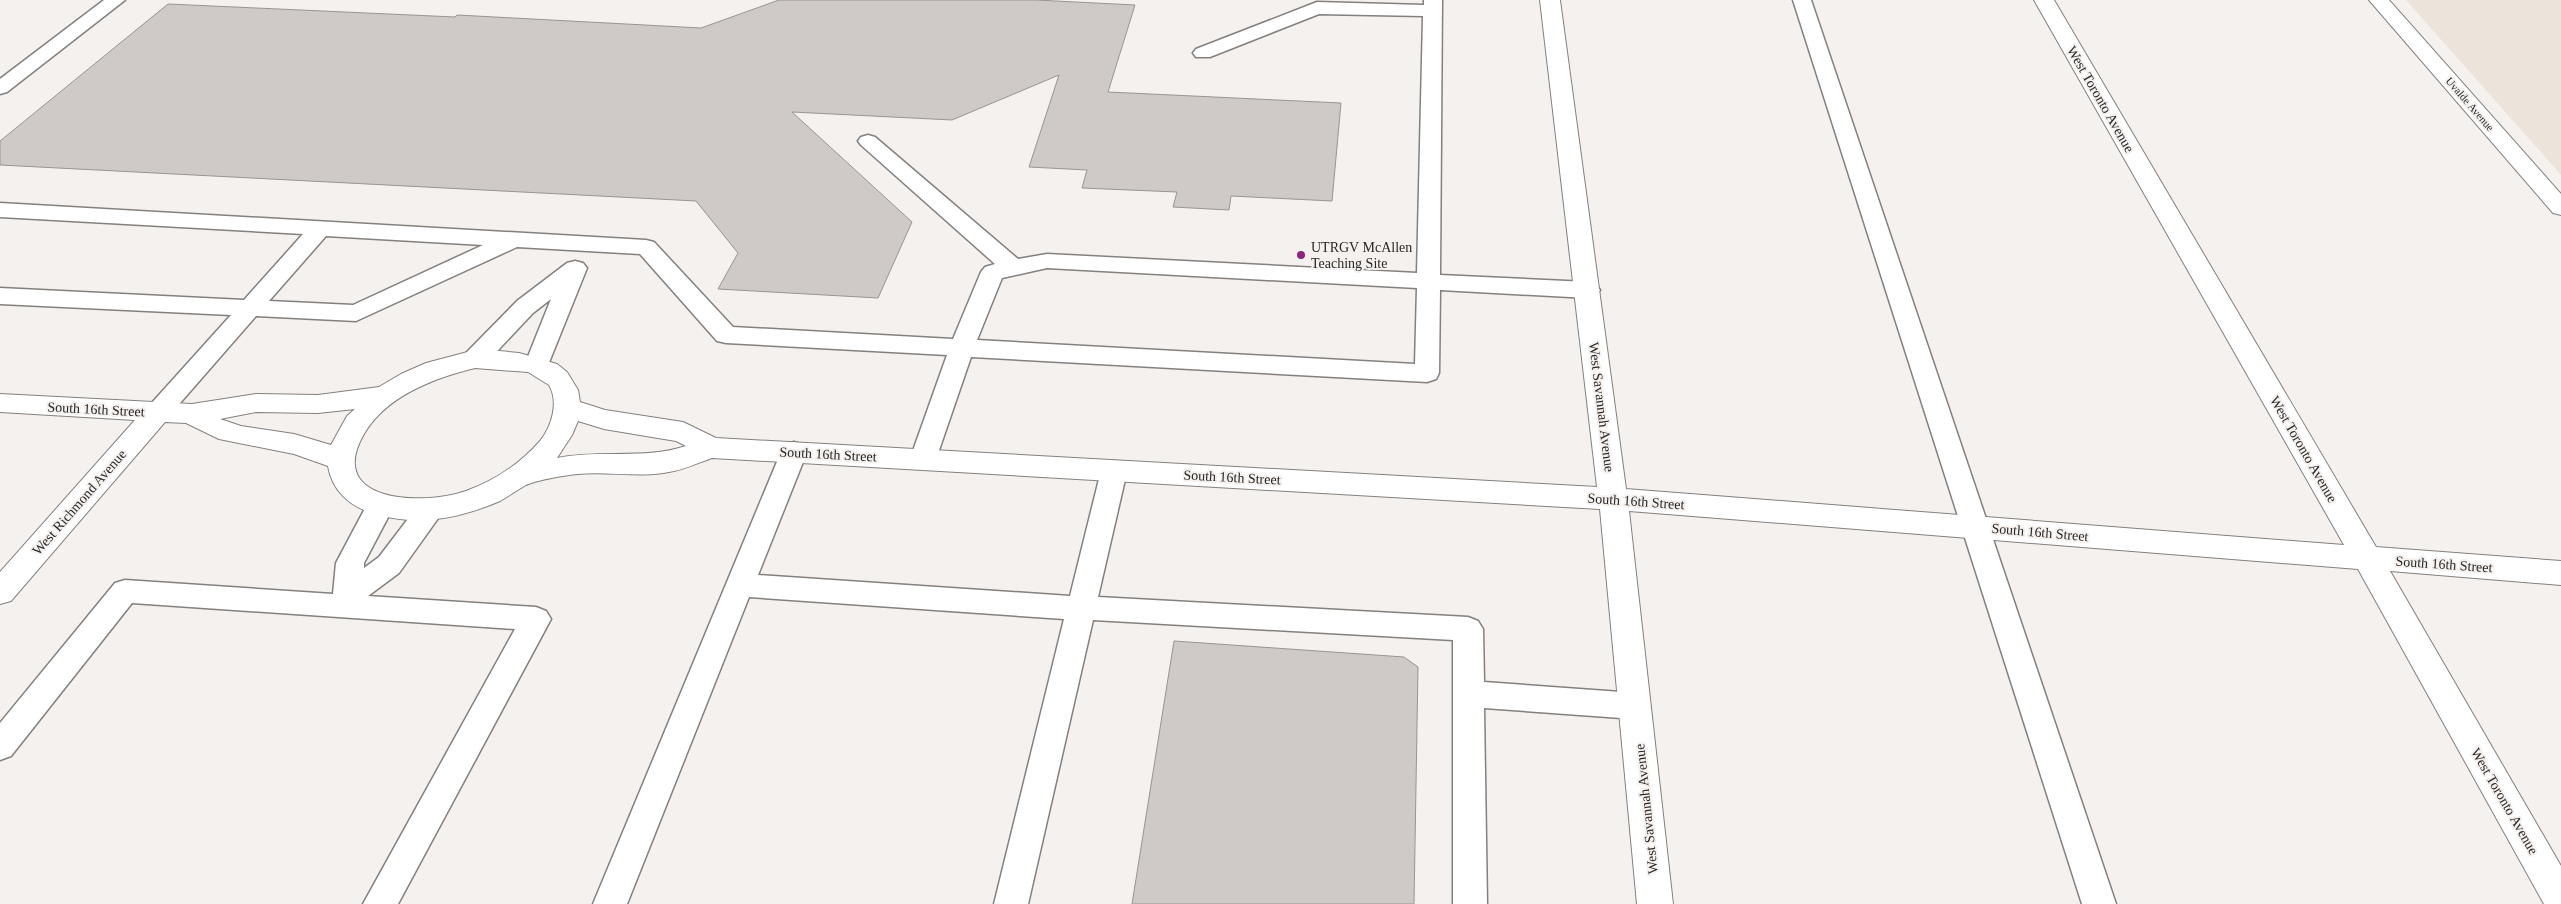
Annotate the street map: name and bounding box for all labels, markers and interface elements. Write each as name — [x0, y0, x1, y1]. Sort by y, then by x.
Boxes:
street label: West Toronto Avenue — [2064, 43, 2137, 155]
street label: Uvalde Avenue — [2443, 75, 2497, 133]
place label: UTRGV McAllen Teaching Site — [1311, 240, 1412, 271]
marker: UTRGV McAllen Teaching Site — [1295, 249, 1307, 261]
street label: West Savannah Avenue — [1586, 341, 1617, 473]
street label: West Toronto Avenue — [2267, 393, 2340, 505]
street label: South 16th Street — [47, 399, 145, 420]
street label: South 16th Street — [779, 444, 877, 465]
street label: West Richmond Avenue — [30, 447, 129, 558]
street label: South 16th Street — [1183, 467, 1281, 488]
street label: South 16th Street — [1587, 491, 1685, 512]
street label: South 16th Street — [1991, 521, 2089, 544]
street label: South 16th Street — [2395, 554, 2493, 575]
street label: West Savannah Avenue — [1632, 743, 1661, 875]
street label: West Toronto Avenue — [2468, 745, 2541, 857]

